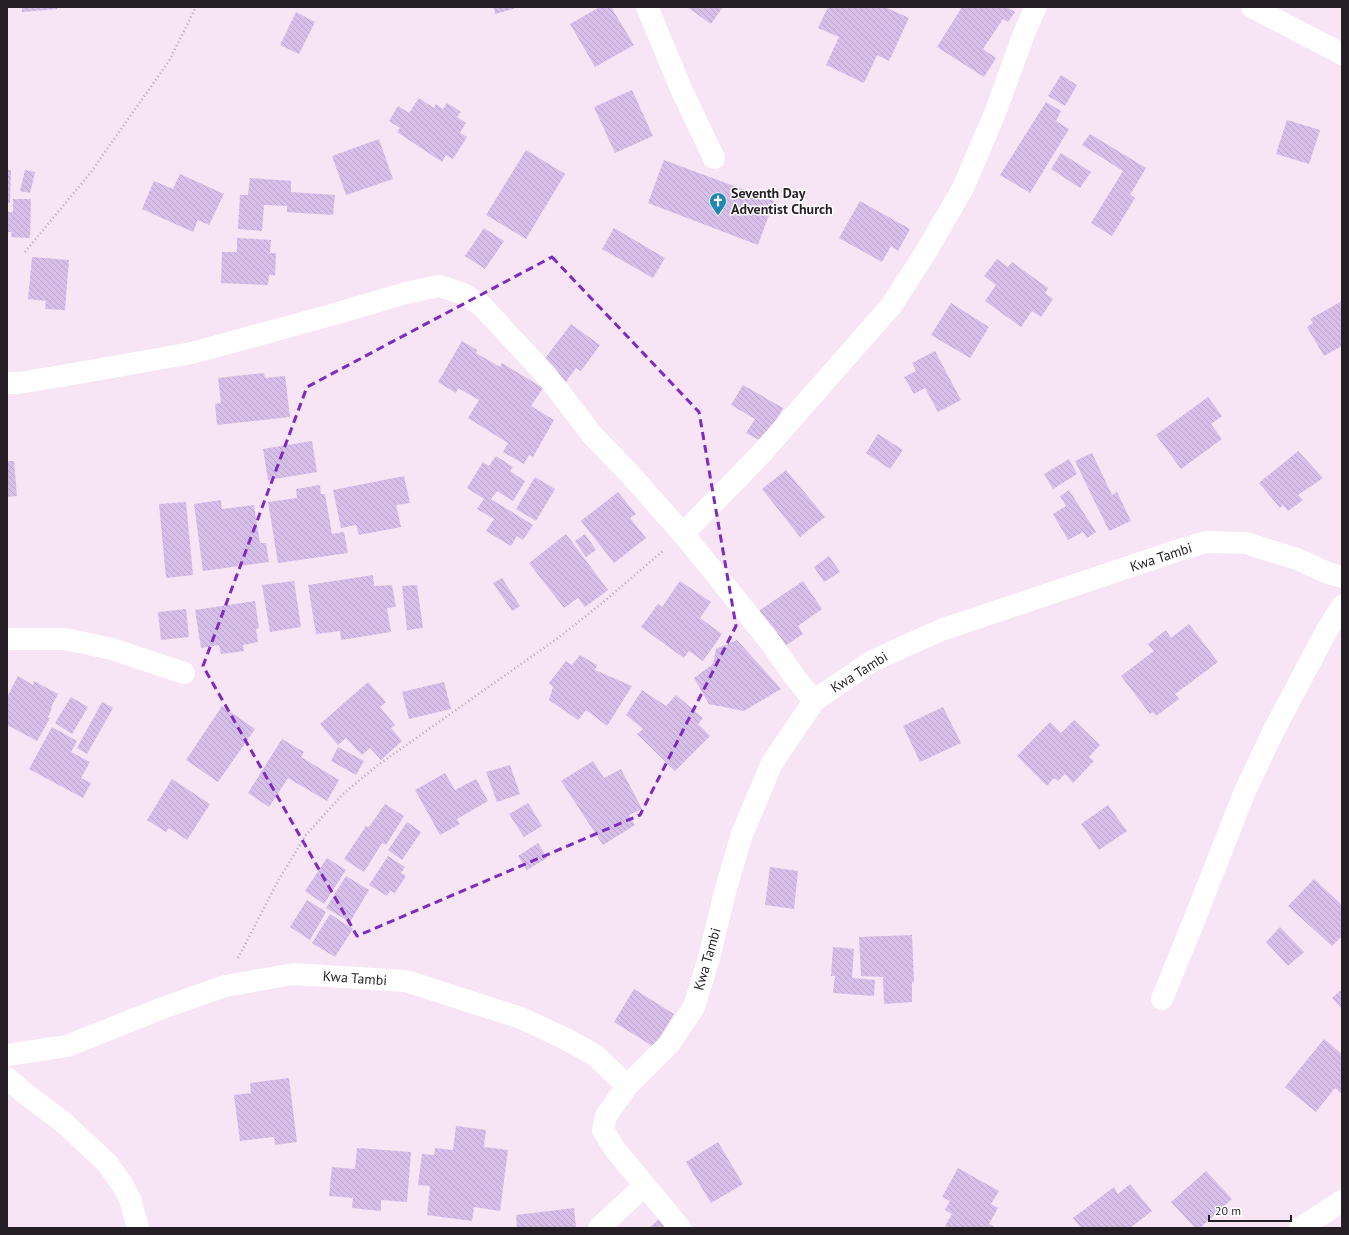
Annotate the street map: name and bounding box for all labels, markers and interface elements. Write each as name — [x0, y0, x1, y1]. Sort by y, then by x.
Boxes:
place label: Seventh Day Adventist Church — [731, 184, 833, 218]
church icon: Seventh Day Adventist Church — [708, 191, 728, 216]
street label: Kwa Tambi — [1128, 539, 1194, 575]
street label: Kwa Tambi — [827, 647, 891, 697]
street label: Kwa Tambi — [689, 926, 725, 992]
street label: Kwa Tambi — [322, 967, 388, 989]
scale bar — [1209, 1197, 1291, 1223]
text: 20 m — [1215, 1203, 1241, 1218]

